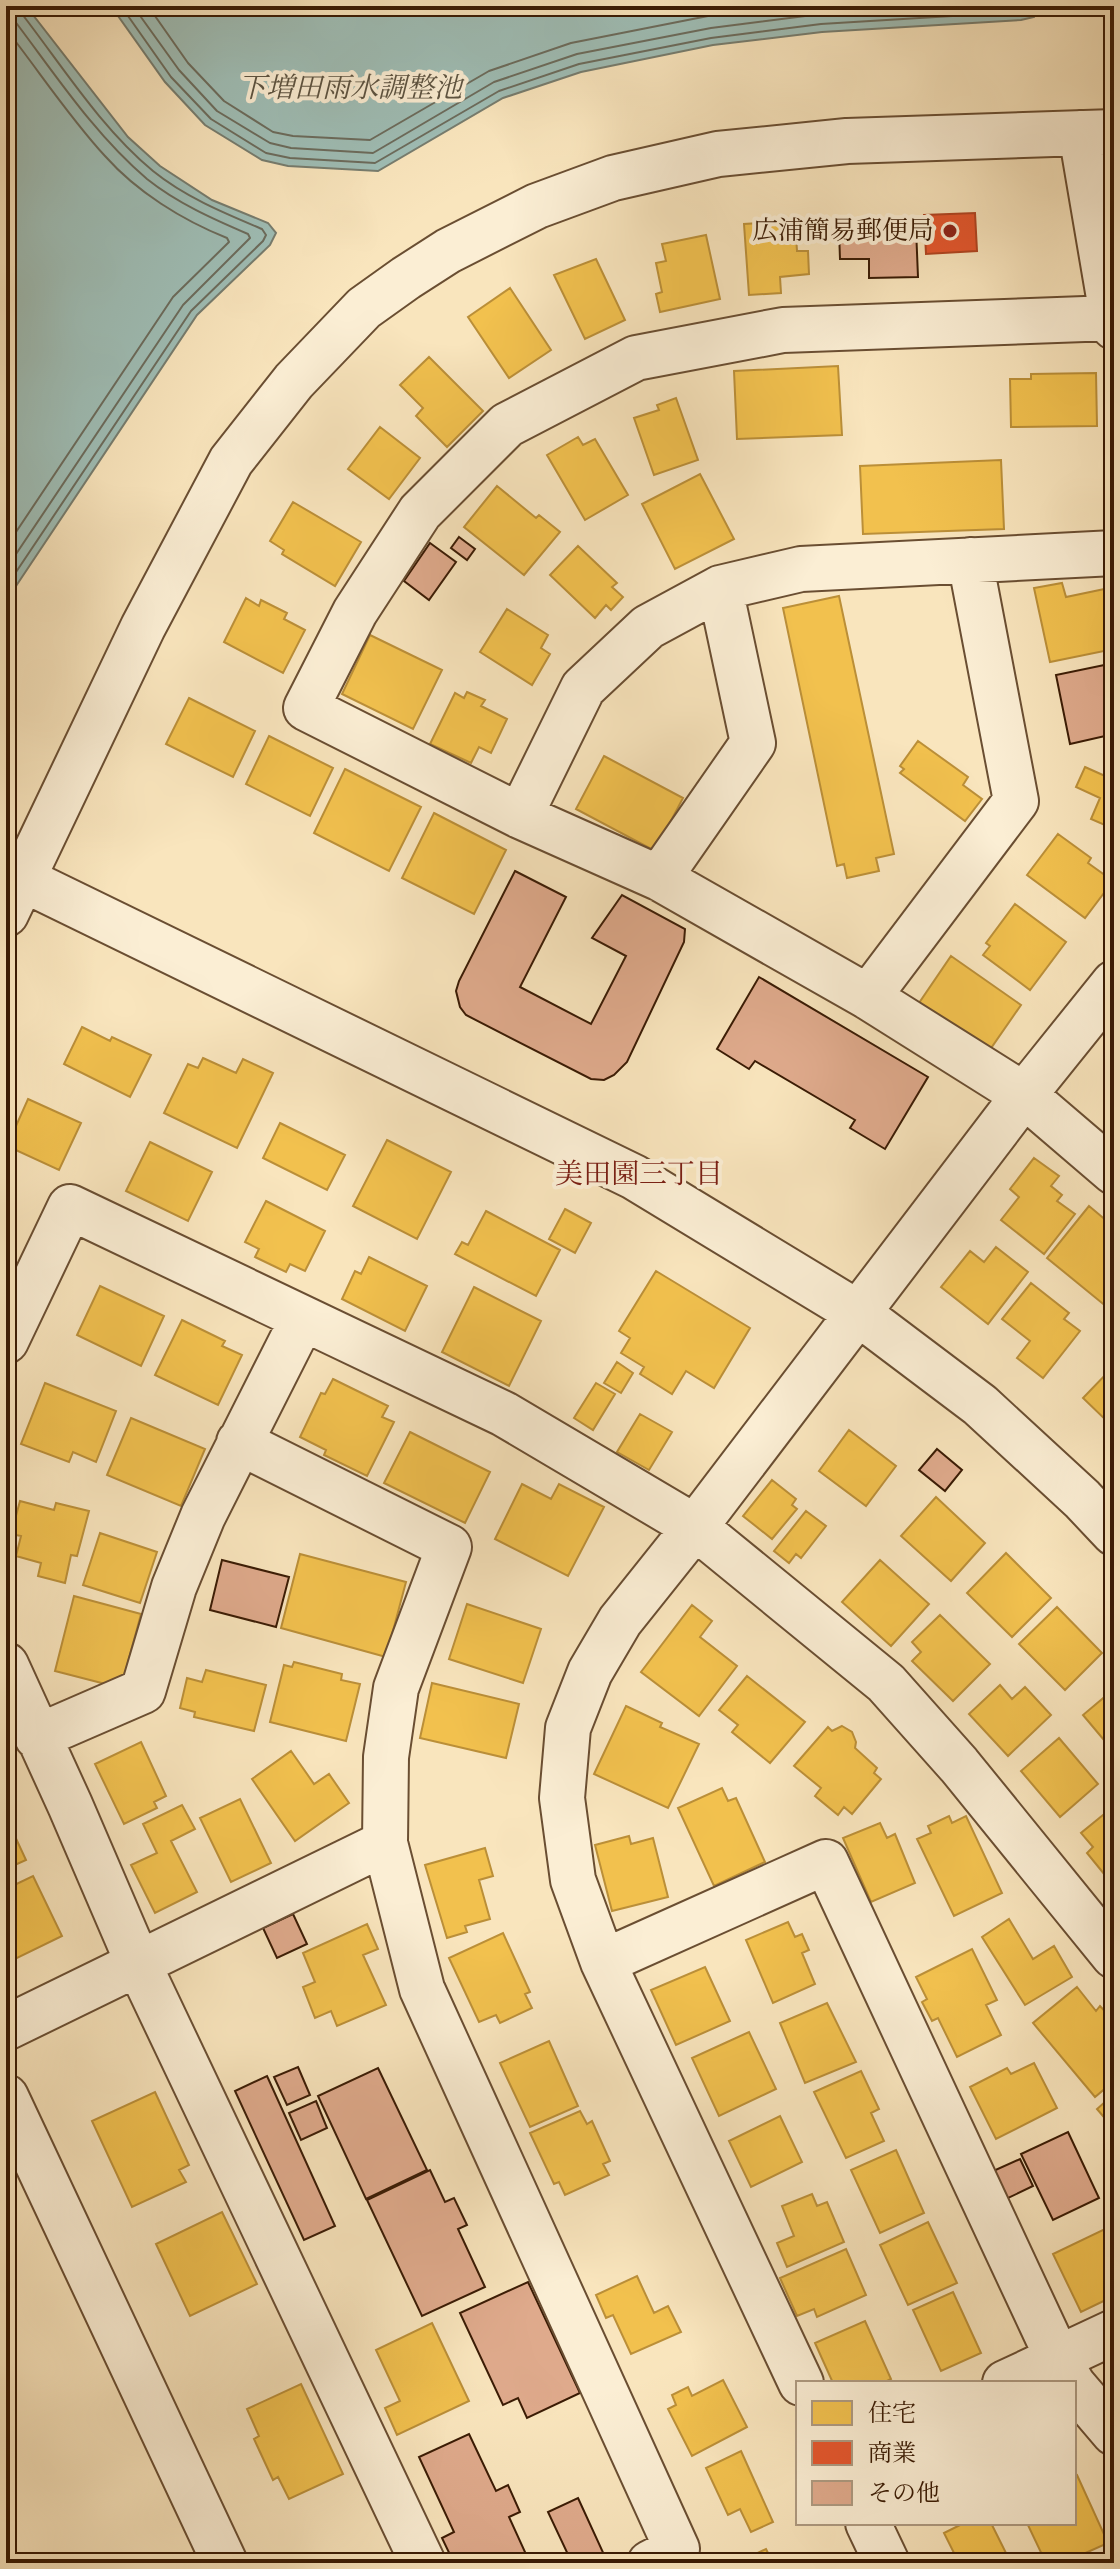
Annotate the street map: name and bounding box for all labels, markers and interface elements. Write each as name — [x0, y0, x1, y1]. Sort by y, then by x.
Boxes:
water label: 下増田雨水調整池 — [238, 71, 465, 106]
place label: 広浦簡易郵便局 — [752, 215, 934, 247]
marker: 広浦簡易郵便局 — [941, 222, 959, 240]
district label: 美田園三丁目 — [555, 1157, 723, 1192]
legend — [796, 2381, 1076, 2525]
text: 住宅 — [868, 2398, 916, 2429]
text: 商業 — [868, 2438, 916, 2469]
text: その他 — [868, 2478, 940, 2509]

